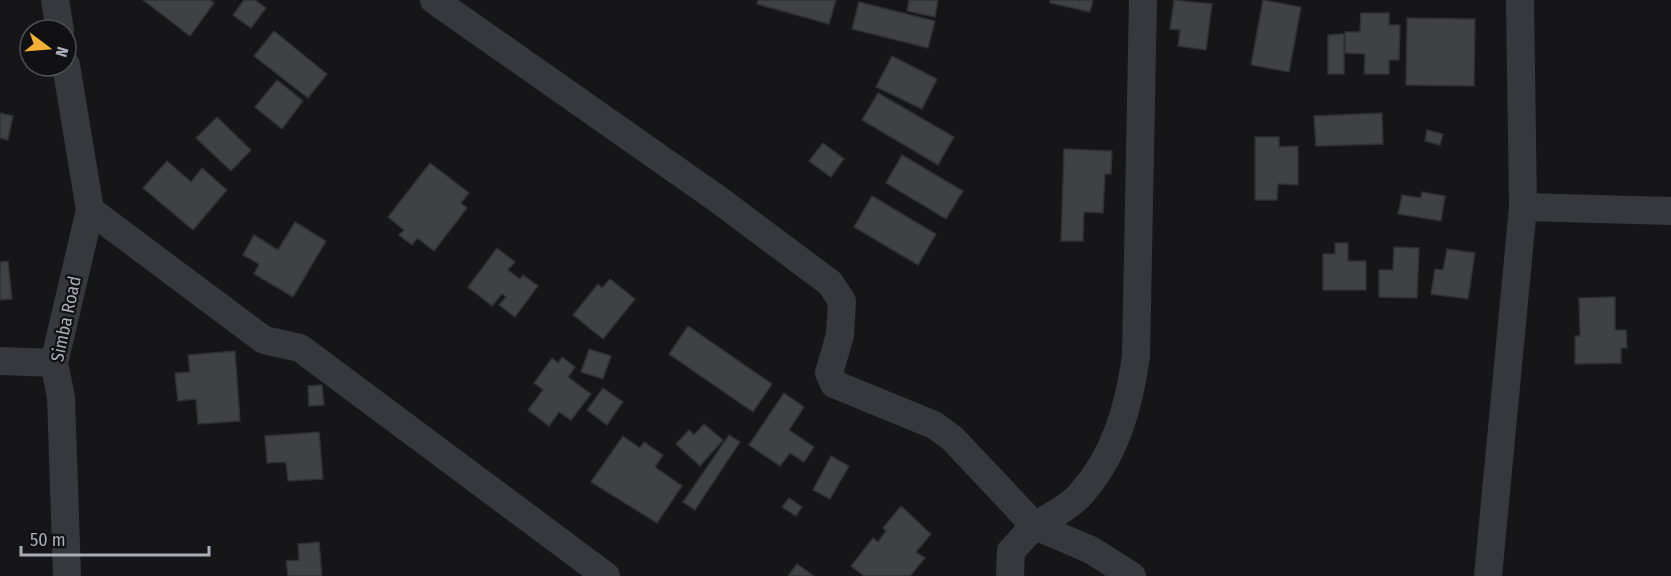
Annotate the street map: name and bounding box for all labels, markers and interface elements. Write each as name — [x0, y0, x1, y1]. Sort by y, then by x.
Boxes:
north arrow — [18, 18, 78, 78]
text: N — [51, 45, 72, 59]
street label: Simba Road — [46, 274, 86, 364]
scale bar — [21, 519, 208, 557]
text: 50 m — [30, 529, 66, 551]

